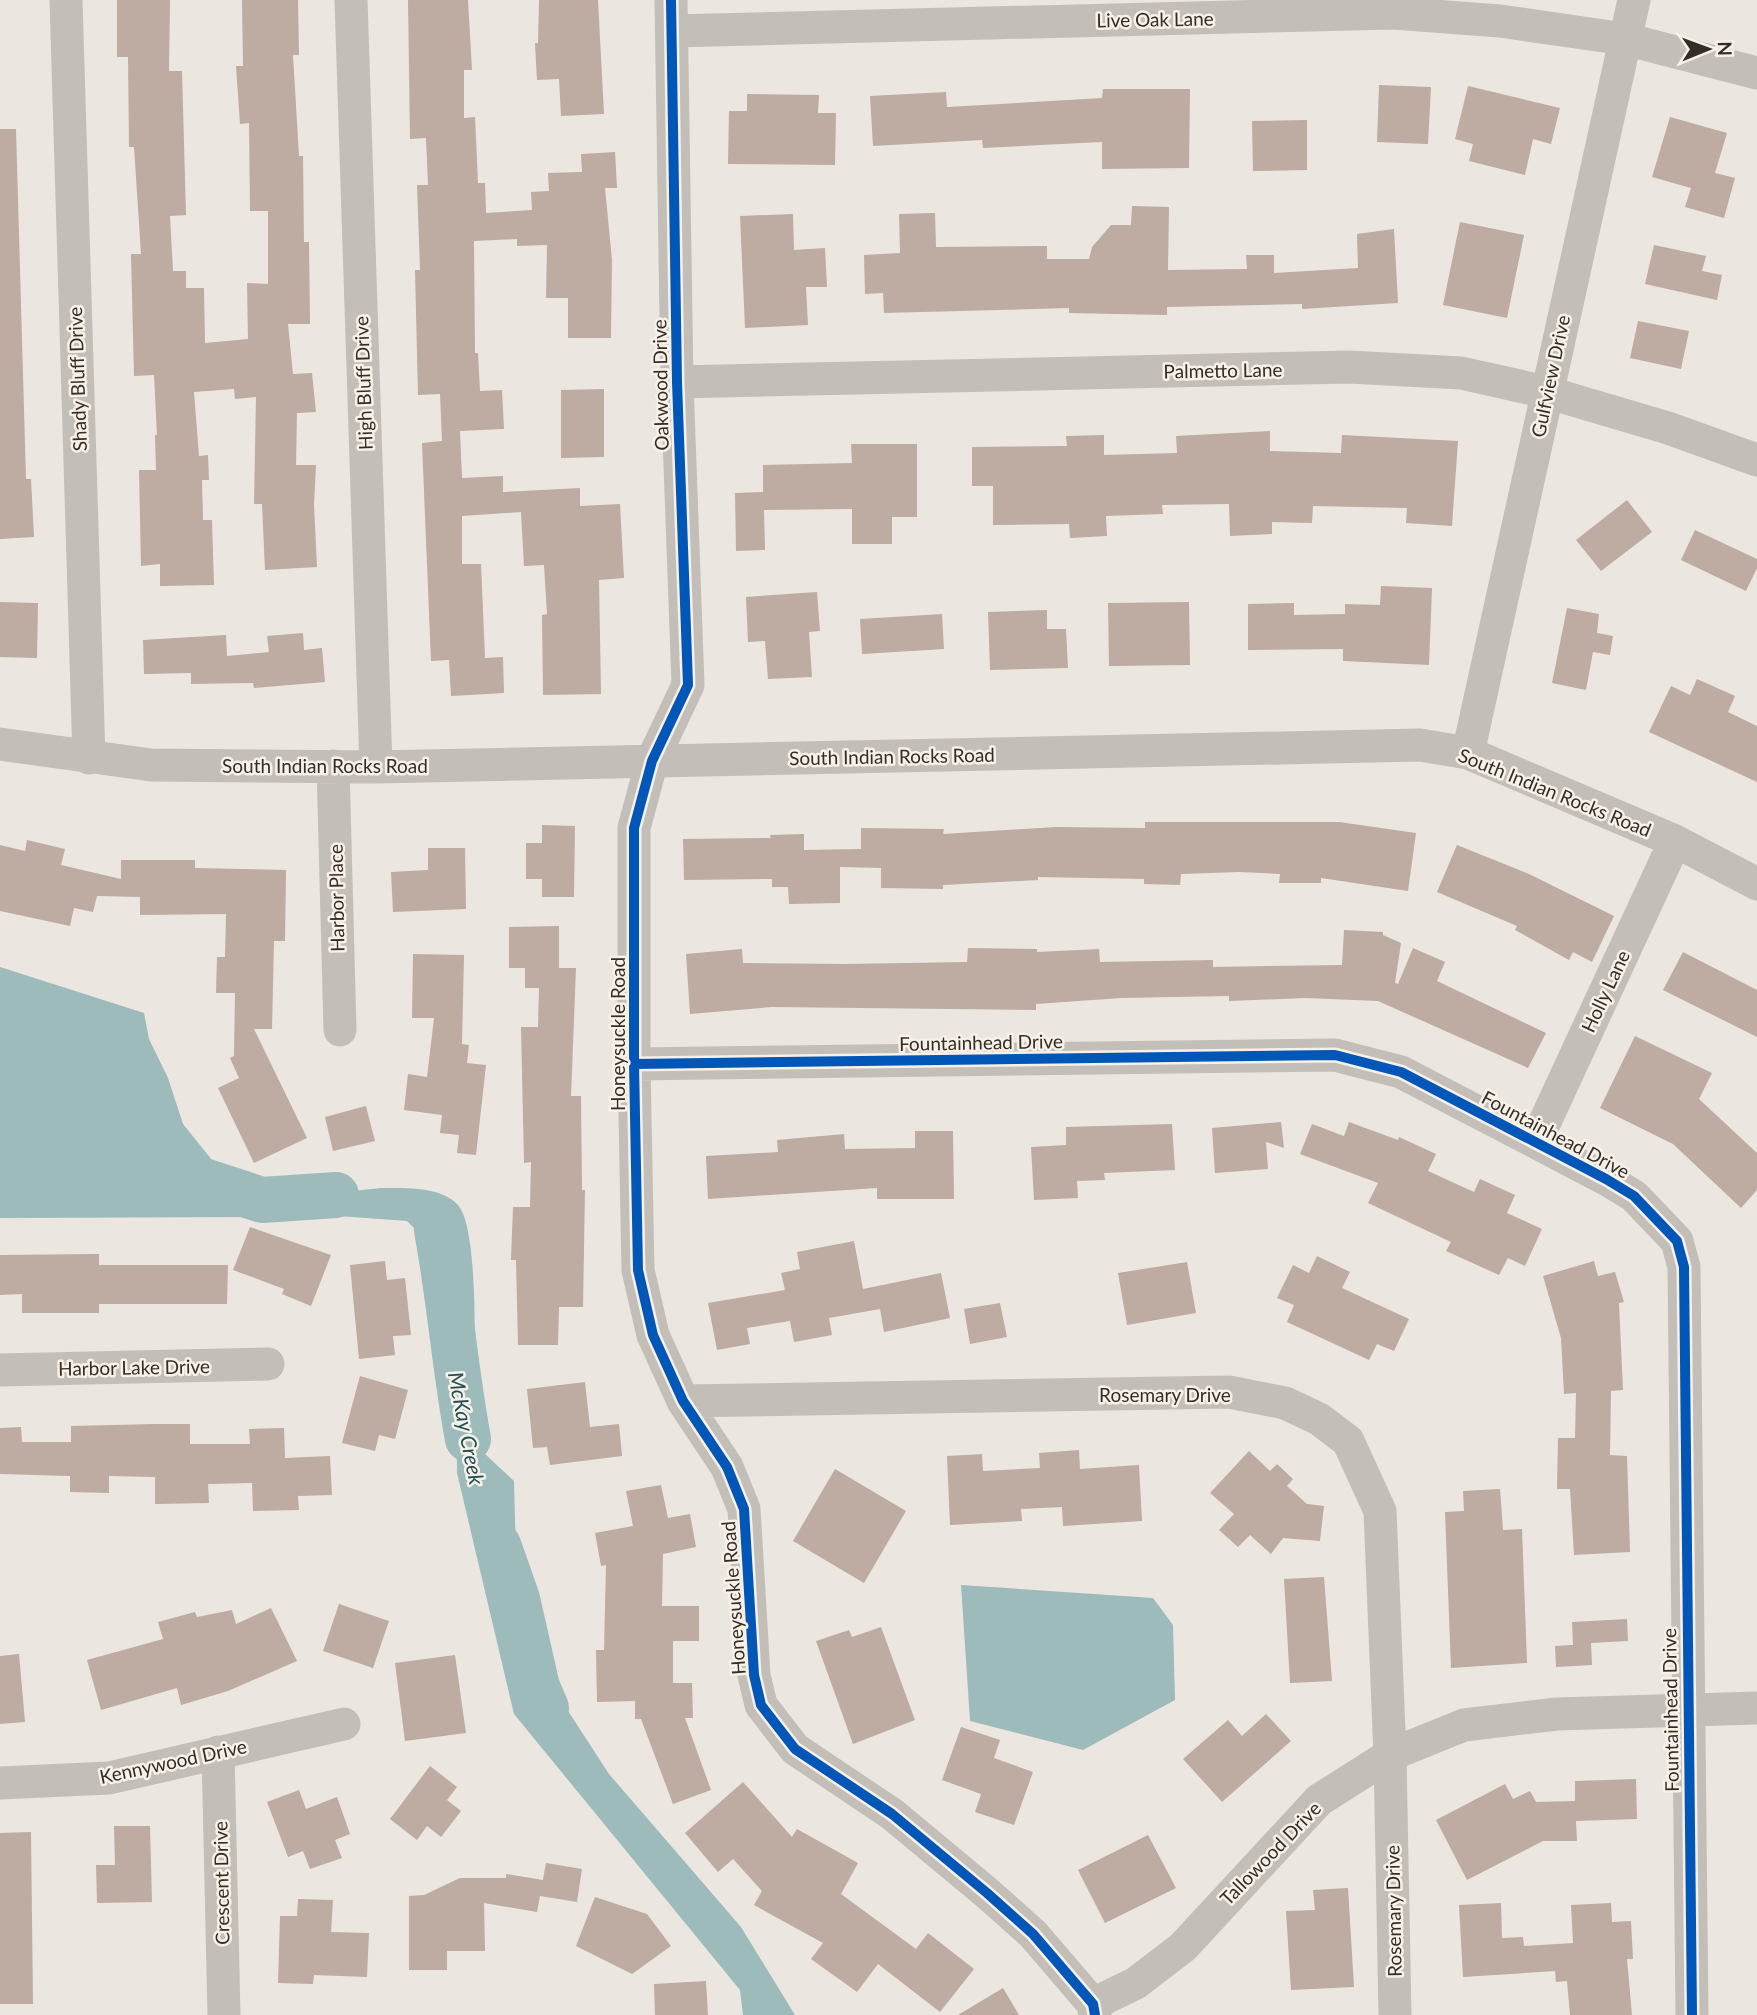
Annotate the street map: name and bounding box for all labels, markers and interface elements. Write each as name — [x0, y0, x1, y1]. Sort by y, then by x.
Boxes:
street label: Live Oak Lane — [1096, 6, 1214, 32]
north arrow — [1673, 14, 1743, 84]
text: N — [1714, 41, 1737, 56]
street label: Shady Bluff Drive — [63, 306, 91, 452]
street label: Gulfview Drive — [1526, 313, 1574, 439]
street label: High Bluff Drive — [349, 316, 377, 450]
street label: Oakwood Drive — [647, 319, 673, 451]
street label: Palmetto Lane — [1163, 357, 1283, 383]
street label: South Indian Rocks Road — [789, 743, 995, 769]
street label: South Indian Rocks Road — [1455, 743, 1655, 841]
street label: South Indian Rocks Road — [222, 754, 428, 777]
street label: Harbor Place — [324, 844, 348, 952]
street label: Holly Lane — [1576, 946, 1634, 1036]
street label: Honeysuckle Road — [606, 957, 629, 1111]
street label: Fountainhead Drive — [899, 1029, 1063, 1055]
street label: Fountainhead Drive — [1478, 1085, 1634, 1183]
street label: Harbor Lake Drive — [58, 1354, 210, 1380]
water label: McKay Creek — [444, 1369, 490, 1488]
street label: Rosemary Drive — [1099, 1383, 1231, 1406]
street label: Honeysuckle Road — [716, 1520, 750, 1676]
street label: Fountainhead Drive — [1657, 1628, 1683, 1792]
street label: Kennywood Drive — [97, 1734, 249, 1788]
street label: Tallowood Drive — [1215, 1796, 1325, 1910]
street label: Crescent Drive — [208, 1821, 234, 1945]
street label: Rosemary Drive — [1380, 1845, 1406, 1977]

